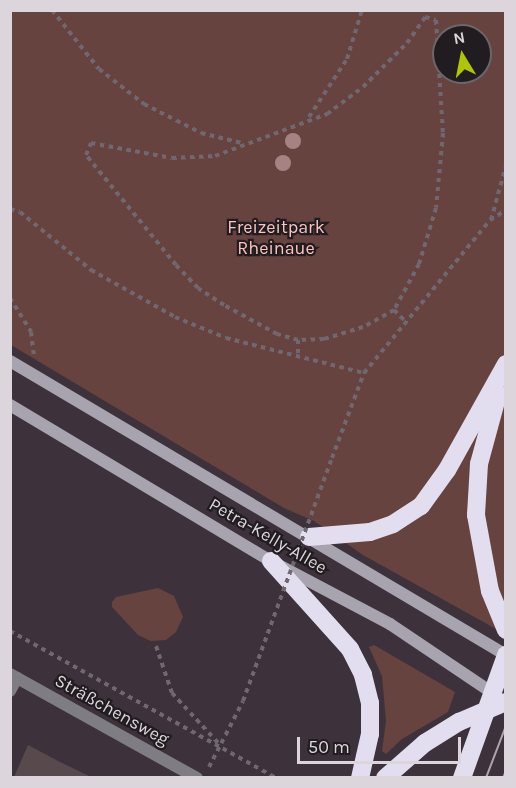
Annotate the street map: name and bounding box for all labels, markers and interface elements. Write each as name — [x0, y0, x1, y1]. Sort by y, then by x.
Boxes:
north arrow — [432, 24, 492, 84]
text: N — [452, 27, 466, 48]
park label: Freizeitpark Rheinaue — [227, 217, 325, 260]
street label: Petra-Kelly-Allee — [205, 494, 331, 578]
street label: Sträßchensweg — [51, 670, 173, 750]
scale bar — [300, 725, 464, 763]
text: 50 m — [308, 736, 350, 758]

